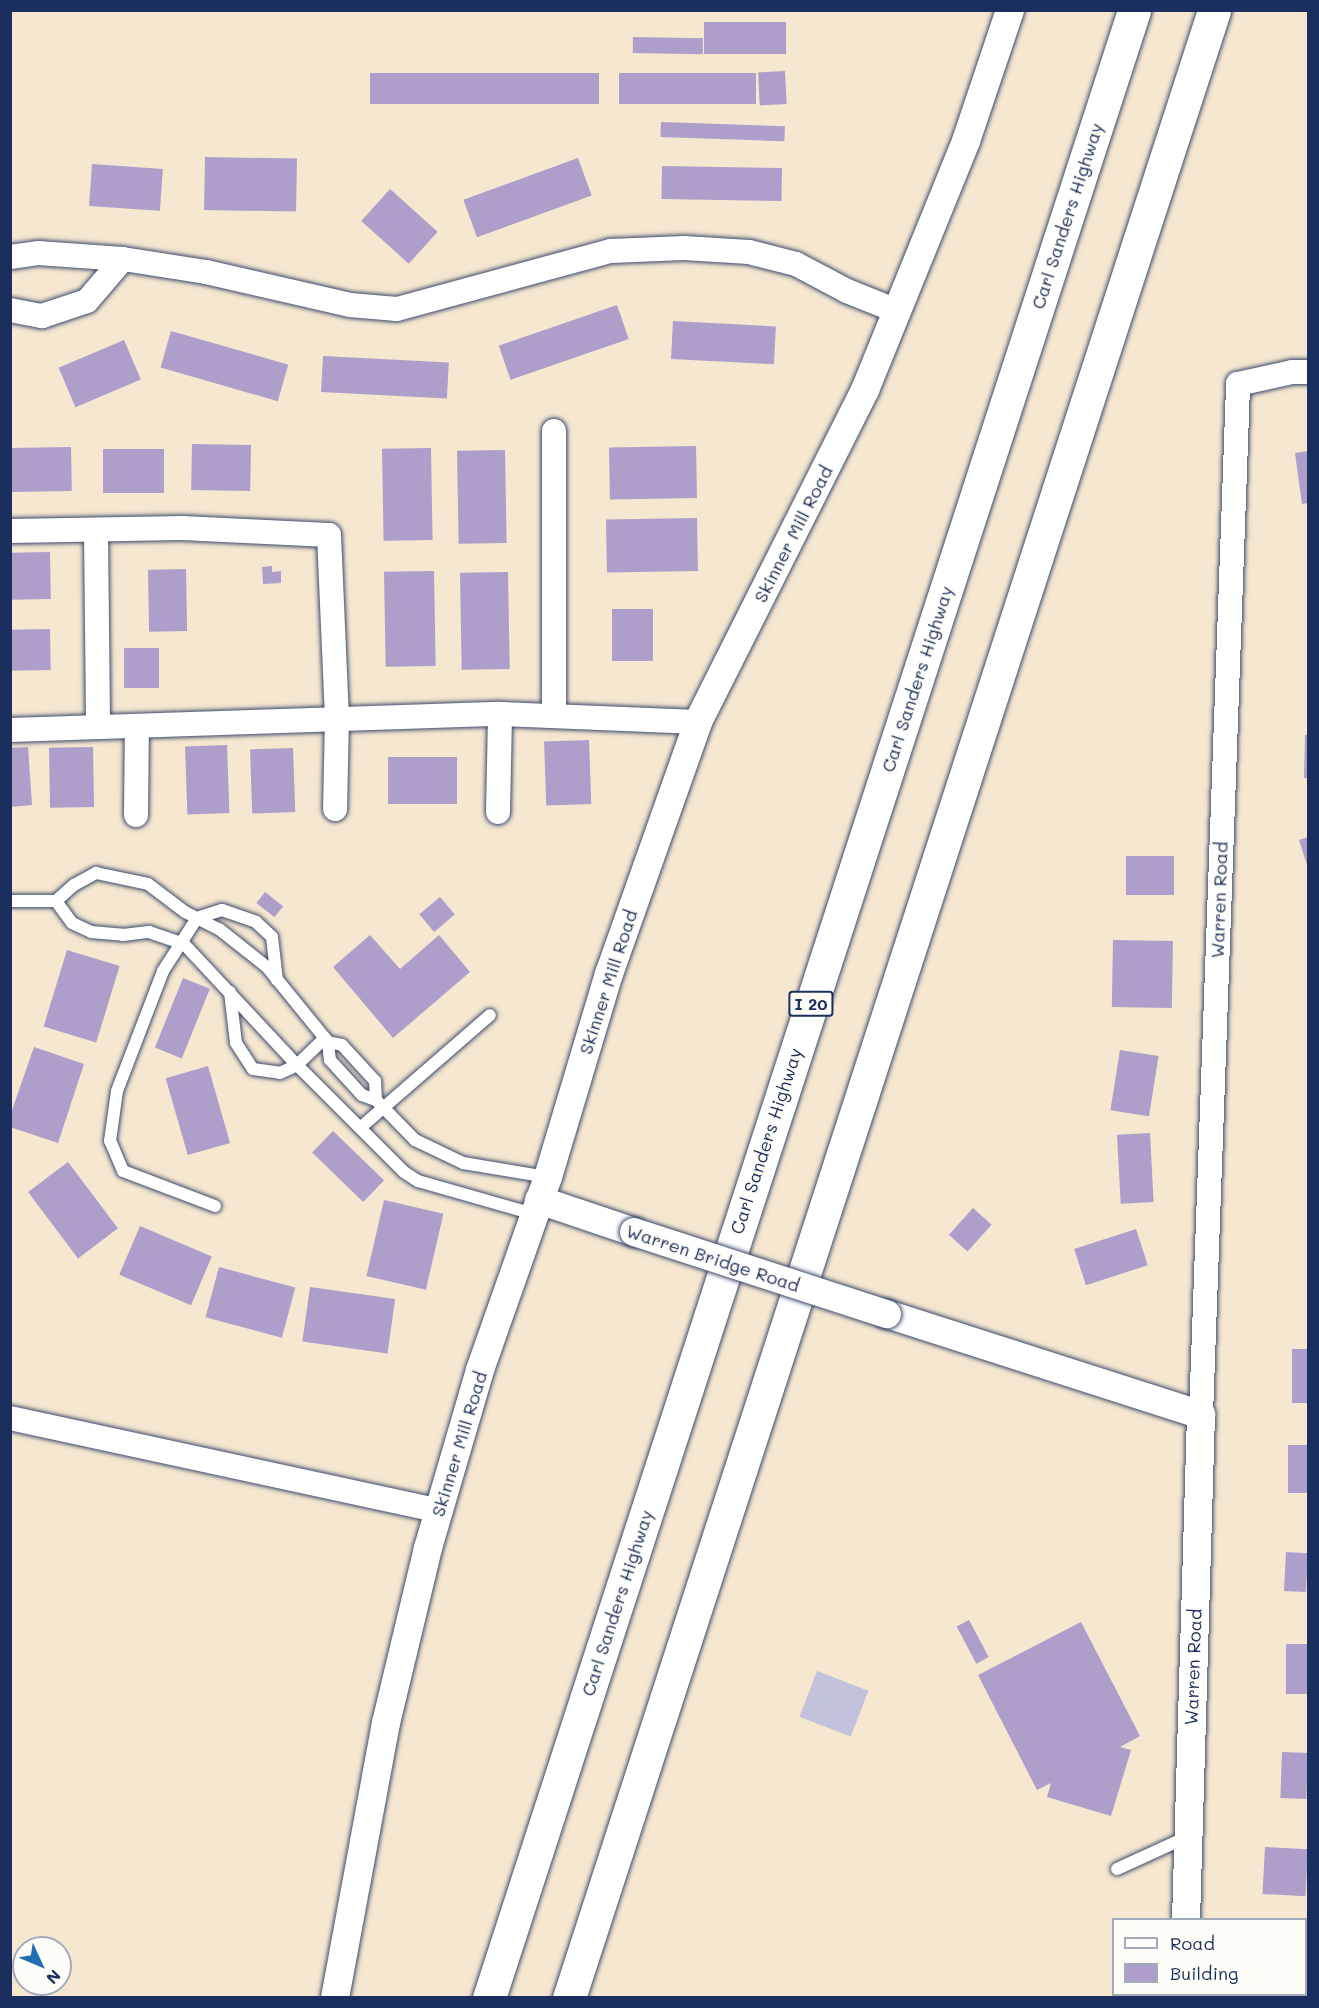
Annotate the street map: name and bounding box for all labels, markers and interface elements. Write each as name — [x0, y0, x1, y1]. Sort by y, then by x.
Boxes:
street label: Carl Sanders Highway — [1027, 120, 1107, 312]
street label: Skinner Mill Road — [749, 462, 837, 606]
street label: Carl Sanders Highway — [877, 583, 957, 775]
street label: Warren Road — [1206, 841, 1232, 959]
street label: Skinner Mill Road — [574, 907, 642, 1057]
road number: I 20 — [787, 991, 835, 1017]
street label: Carl Sanders Highway — [726, 1045, 806, 1237]
street label: Warren Bridge Road — [623, 1220, 803, 1296]
street label: Skinner Mill Road — [427, 1369, 491, 1519]
street label: Carl Sanders Highway — [577, 1507, 657, 1699]
street label: Warren Road — [1180, 1608, 1206, 1726]
legend — [1112, 1918, 1307, 1996]
text: Road — [1170, 1931, 1215, 1955]
north arrow — [12, 1936, 72, 1996]
text: Building — [1170, 1961, 1238, 1985]
text: N — [42, 1966, 66, 1989]

